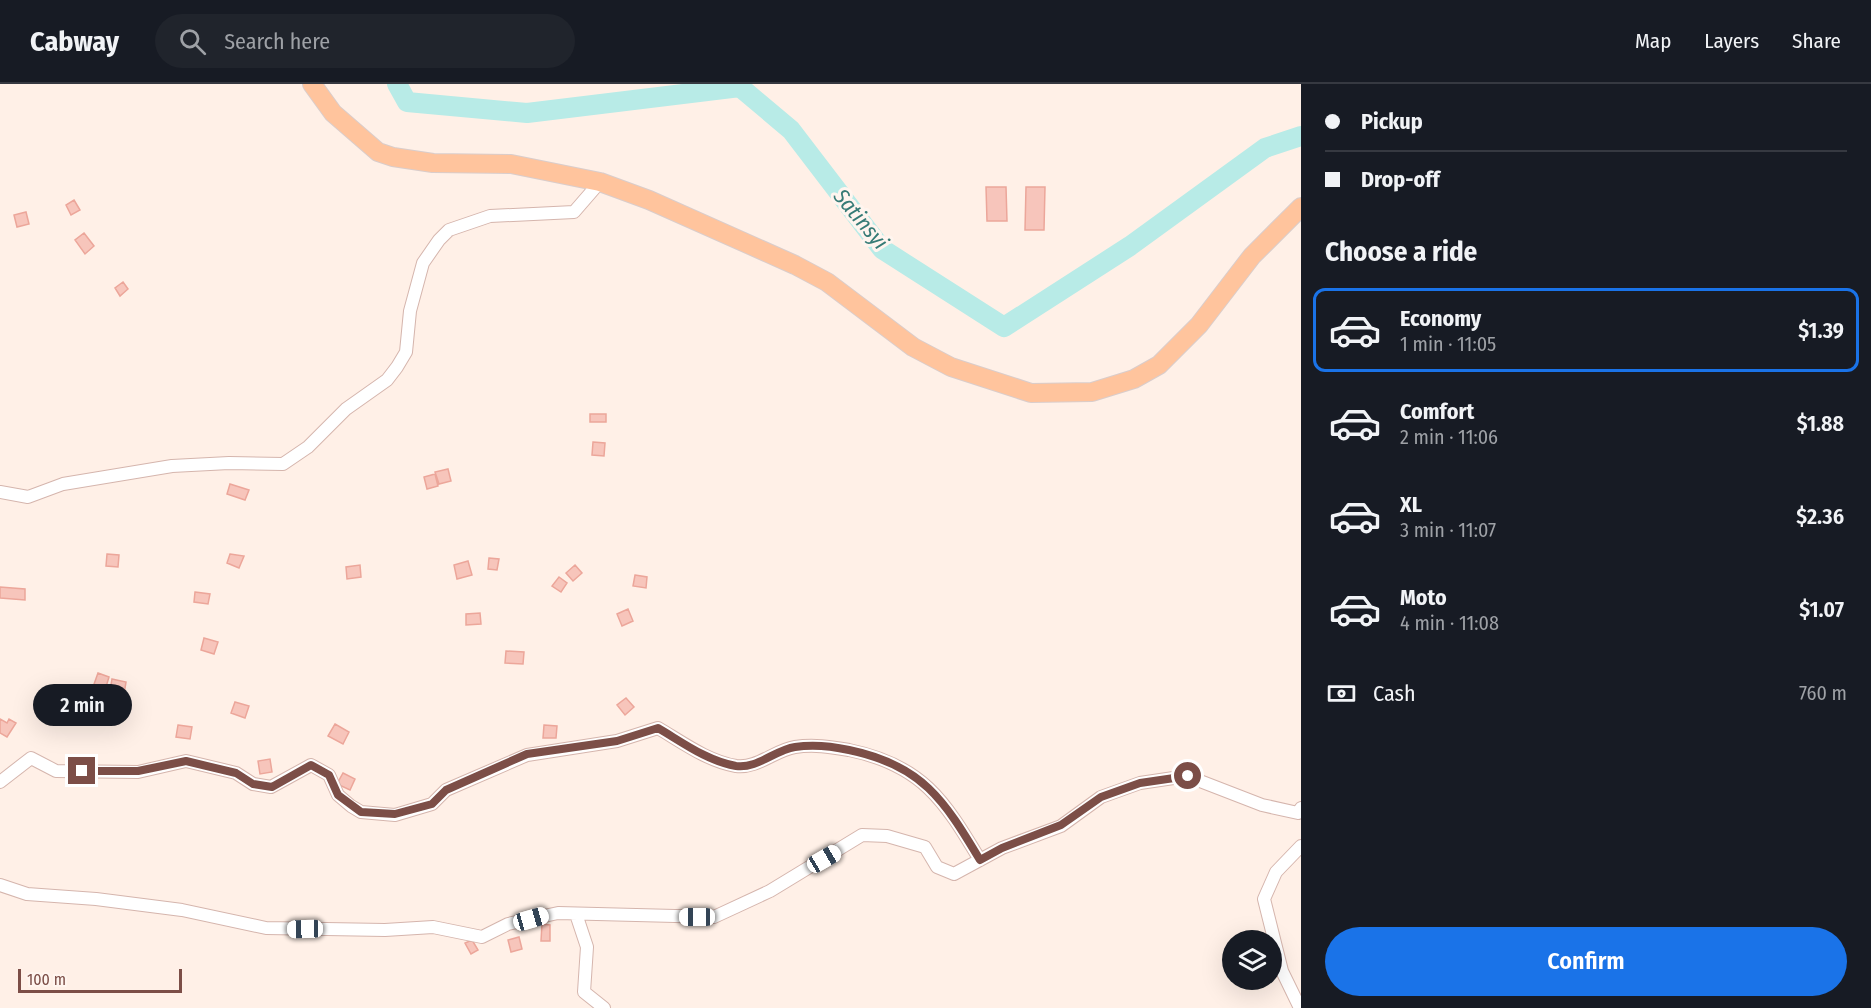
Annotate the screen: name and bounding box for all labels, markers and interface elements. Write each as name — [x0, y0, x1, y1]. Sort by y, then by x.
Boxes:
search box — [155, 14, 575, 68]
text: Cabway — [30, 25, 119, 58]
icon: search — [176, 25, 209, 58]
text: Search here — [224, 28, 330, 55]
text: Map — [1635, 28, 1671, 54]
text: Layers — [1704, 28, 1759, 54]
text: Share — [1792, 28, 1841, 54]
text: Pickup — [1361, 108, 1423, 135]
text: Drop-off — [1361, 166, 1440, 193]
water label: Satinsyi — [827, 182, 894, 255]
text: Choose a ride — [1325, 236, 1477, 268]
icon: car — [1328, 303, 1382, 357]
text: Economy — [1400, 305, 1481, 332]
text: $1.39 — [1798, 317, 1844, 344]
text: 1 min · 11:05 — [1400, 332, 1496, 356]
icon: car — [1328, 396, 1382, 450]
text: Comfort — [1400, 398, 1474, 425]
text: $1.88 — [1797, 410, 1844, 437]
text: 2 min · 11:06 — [1400, 425, 1498, 449]
icon: car — [1328, 489, 1382, 543]
text: XL — [1400, 491, 1422, 518]
text: $2.36 — [1796, 503, 1844, 530]
text: 3 min · 11:07 — [1400, 518, 1496, 542]
icon: car — [1328, 582, 1382, 636]
text: Moto — [1400, 584, 1447, 611]
text: $1.07 — [1799, 596, 1844, 623]
text: 4 min · 11:08 — [1400, 611, 1499, 635]
icon: cash — [1325, 677, 1358, 710]
text: Cash — [1373, 680, 1416, 707]
text: 760 m — [1799, 681, 1847, 705]
callout: 2 min — [32, 684, 132, 726]
text: 2 min — [60, 693, 105, 717]
route end — [68, 757, 95, 784]
route start — [1174, 762, 1201, 789]
car — [804, 842, 844, 876]
car — [511, 905, 551, 933]
car — [679, 908, 715, 926]
car — [287, 920, 323, 938]
button: Confirm — [1325, 927, 1847, 996]
map controls — [1222, 930, 1282, 990]
button: layers — [1222, 930, 1282, 990]
scale bar — [18, 966, 182, 994]
text: 100 m — [27, 970, 66, 989]

